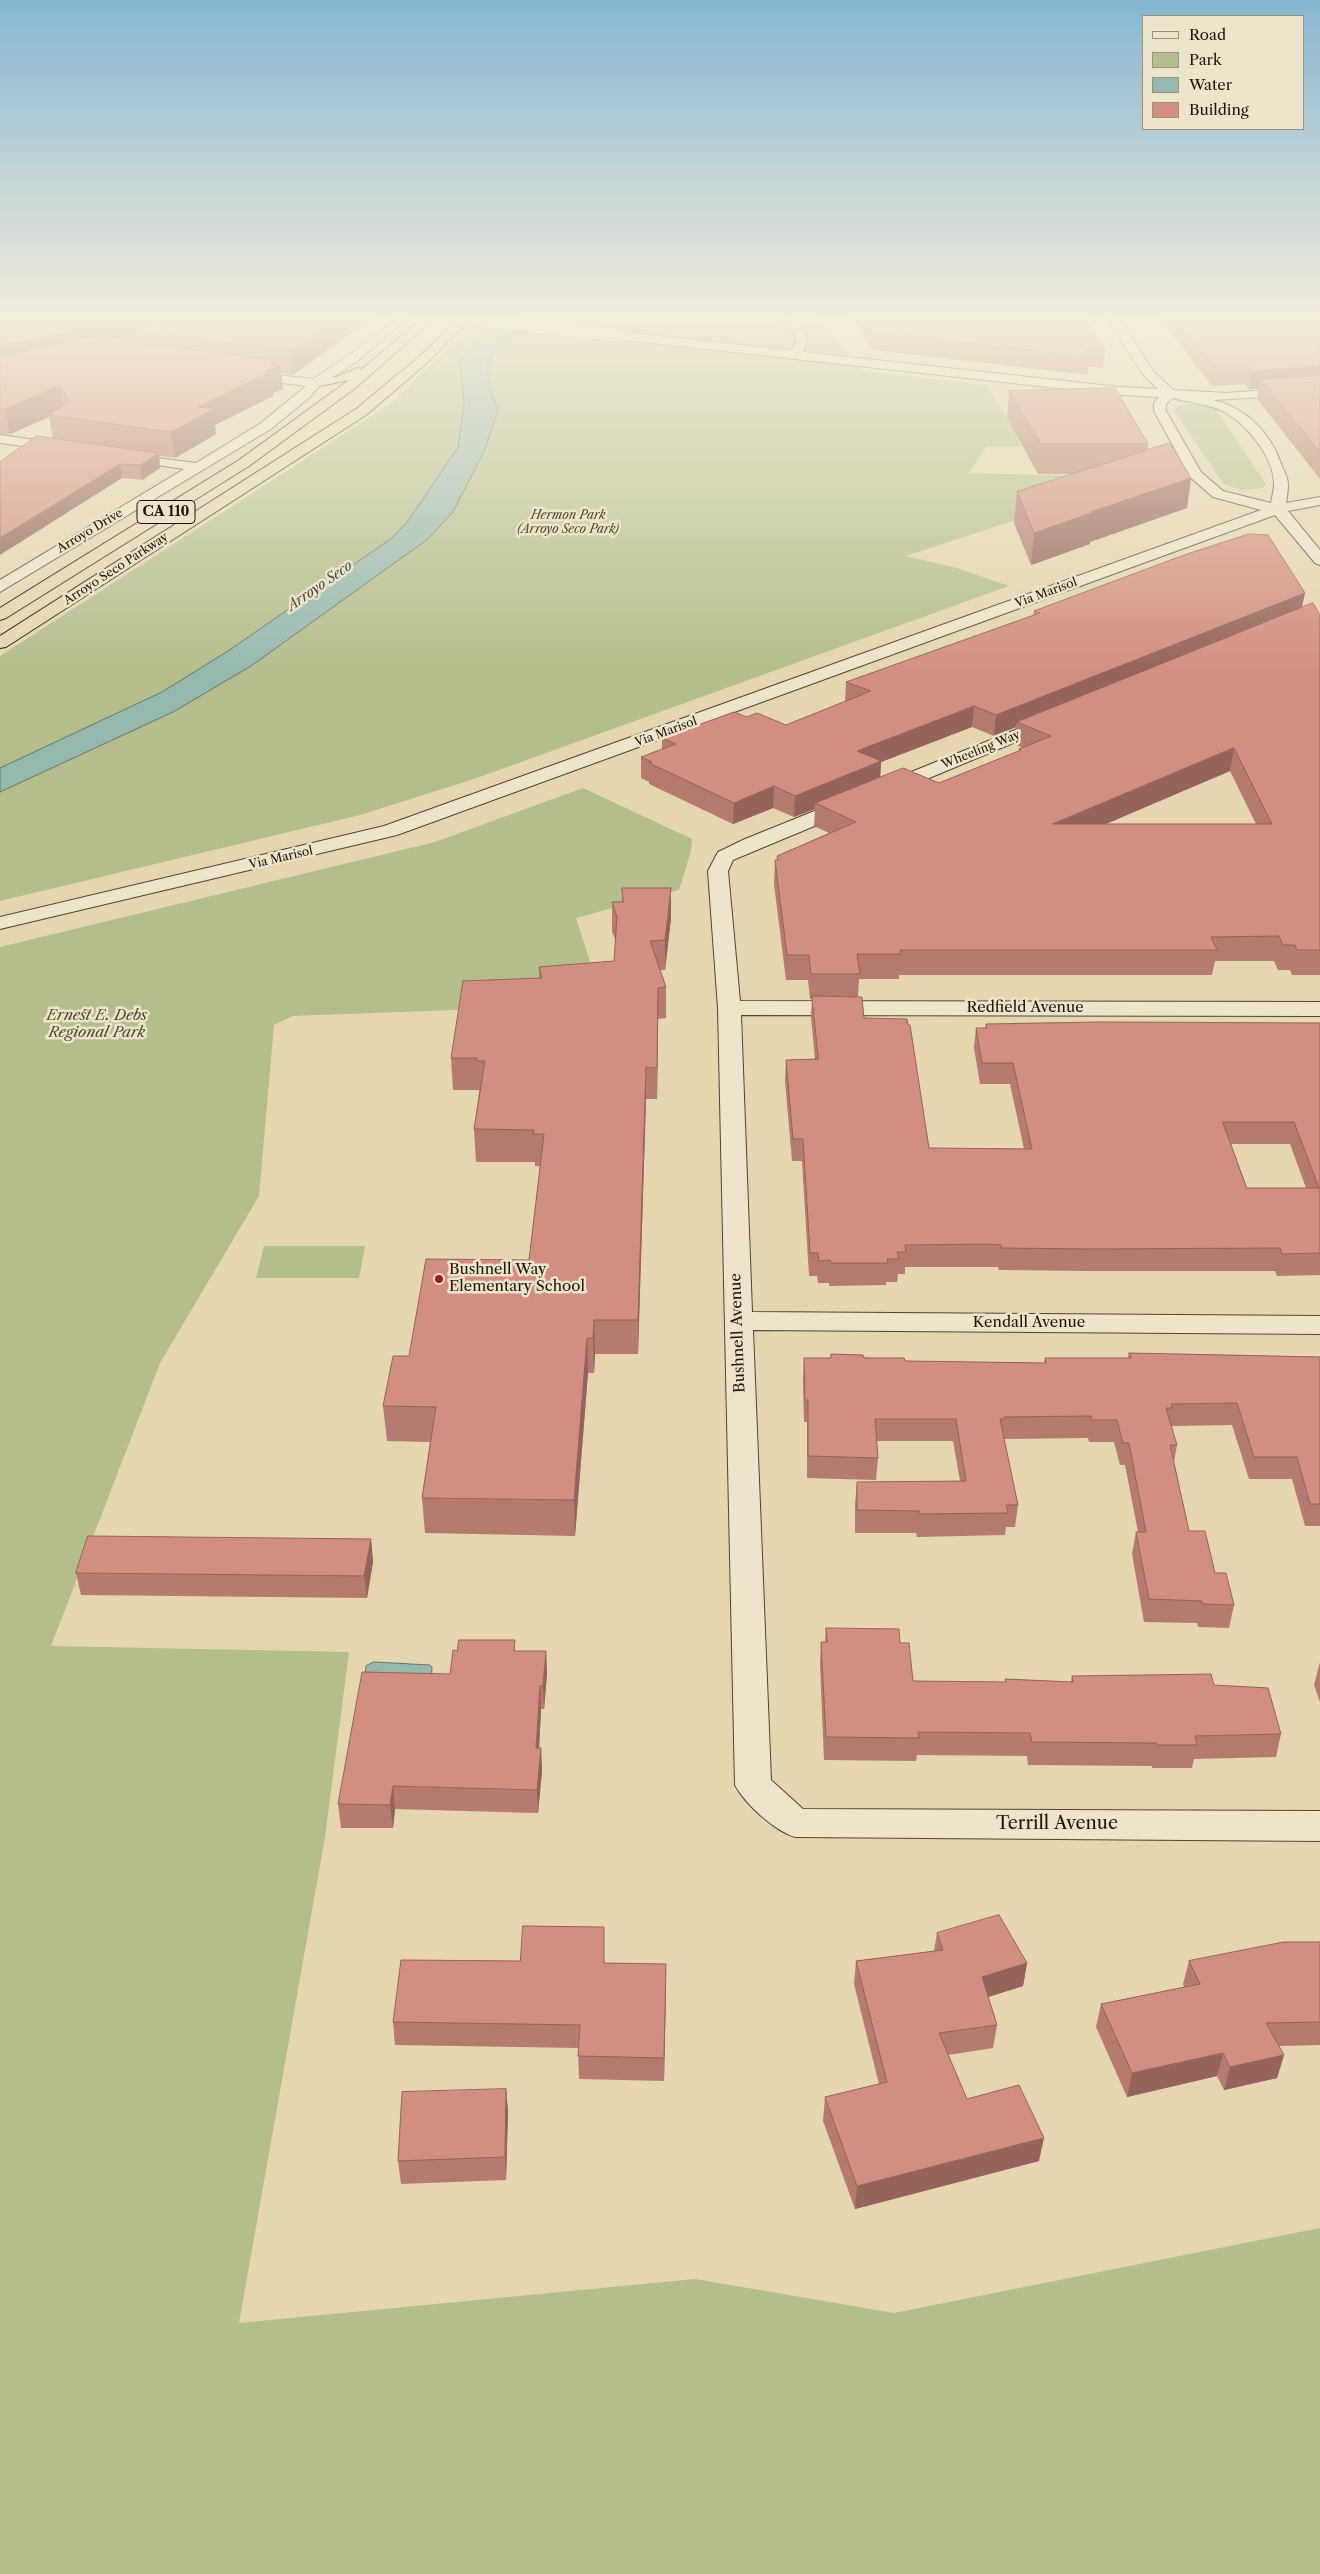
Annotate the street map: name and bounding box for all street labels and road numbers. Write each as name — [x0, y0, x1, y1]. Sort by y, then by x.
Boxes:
road number: CA 110 — [137, 501, 195, 524]
street label: Arroyo Drive — [55, 506, 125, 556]
street label: Arroyo Seco Parkway — [61, 530, 171, 608]
street label: Via Marisol — [1013, 575, 1079, 611]
street label: Via Marisol — [633, 714, 699, 750]
street label: Wheeling Way — [940, 728, 1022, 772]
street label: Via Marisol — [248, 844, 314, 872]
street label: Redfield Avenue — [966, 999, 1084, 1017]
street label: Bushnell Avenue — [727, 1273, 749, 1393]
street label: Kendall Avenue — [973, 1314, 1085, 1332]
street label: Terrill Avenue — [996, 1813, 1118, 1835]

